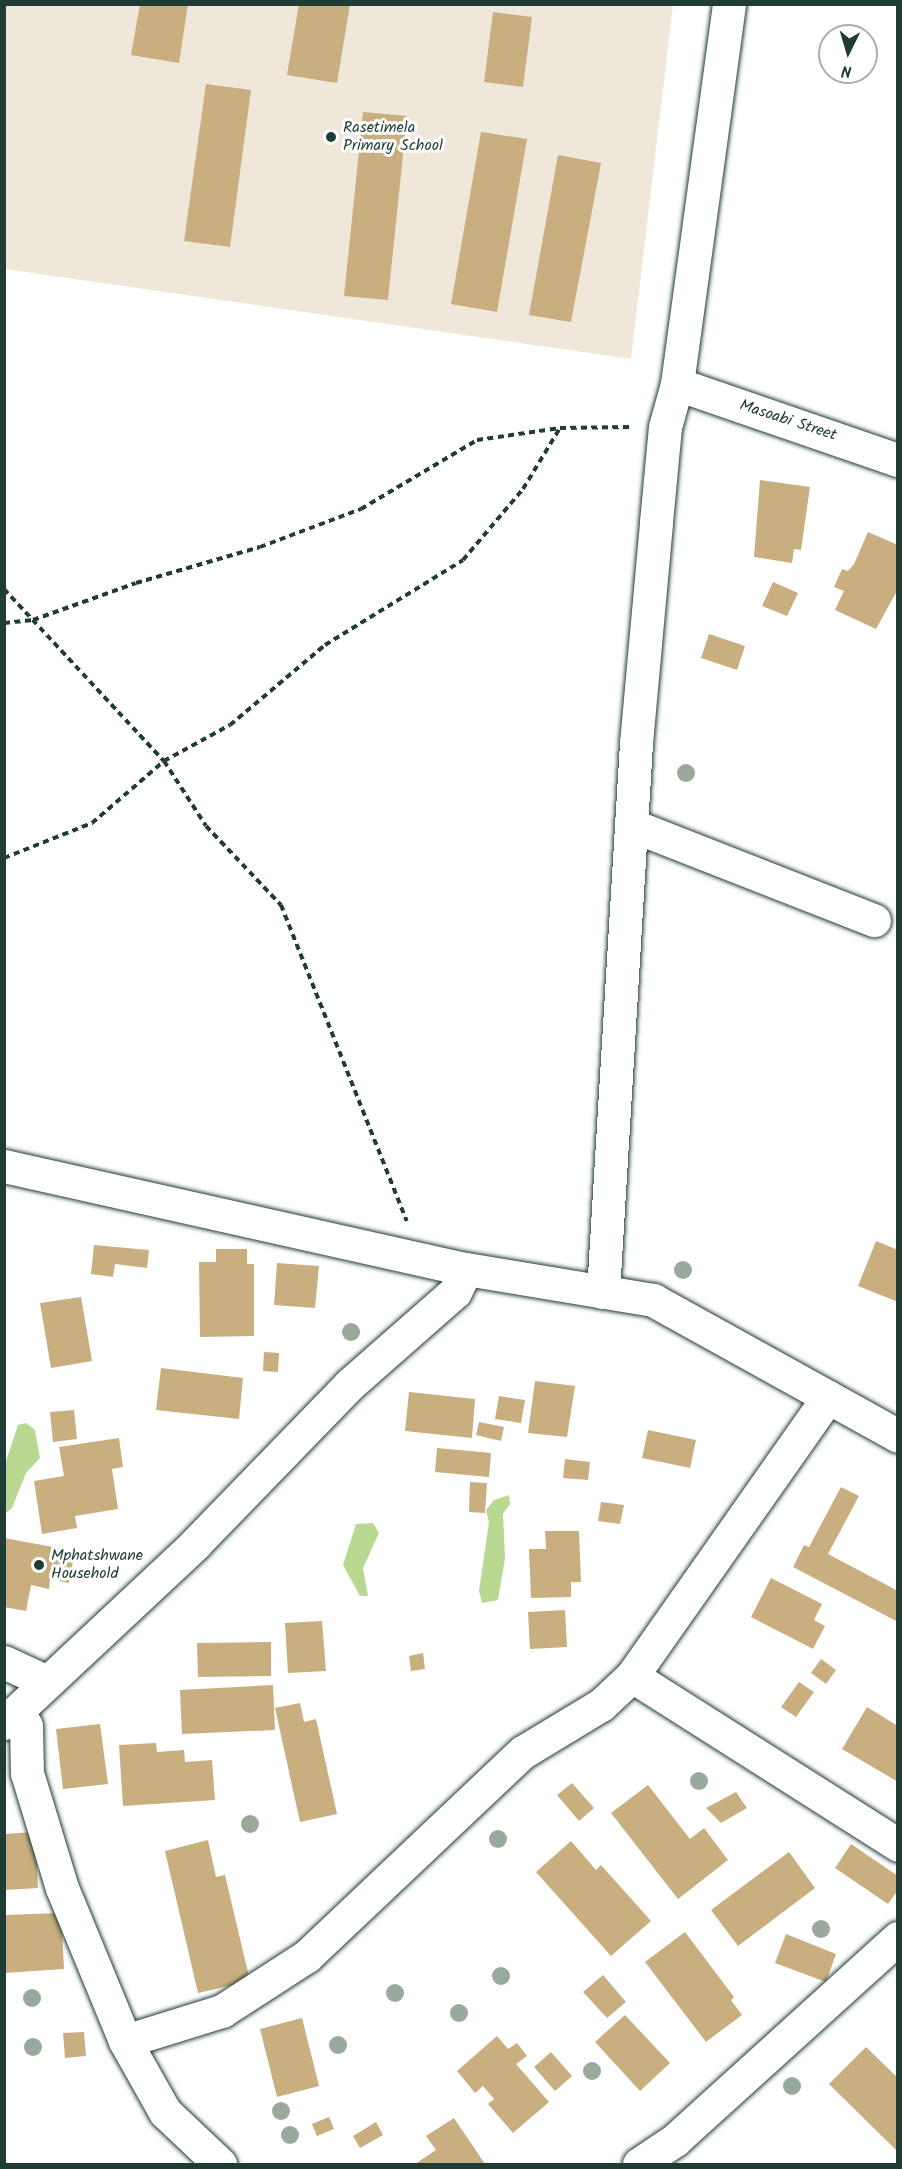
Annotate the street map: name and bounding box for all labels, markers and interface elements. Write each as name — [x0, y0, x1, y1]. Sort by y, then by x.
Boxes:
north arrow — [818, 24, 878, 84]
text: N — [840, 58, 853, 83]
place label: Rasetimela Primary School — [343, 118, 443, 156]
marker: Rasetimela Primary School — [324, 130, 338, 144]
street label: Masoabi Street — [737, 396, 839, 446]
place label: Mphatshwane Household — [51, 1546, 143, 1584]
marker: Mphatshwane Household — [32, 1558, 46, 1572]

